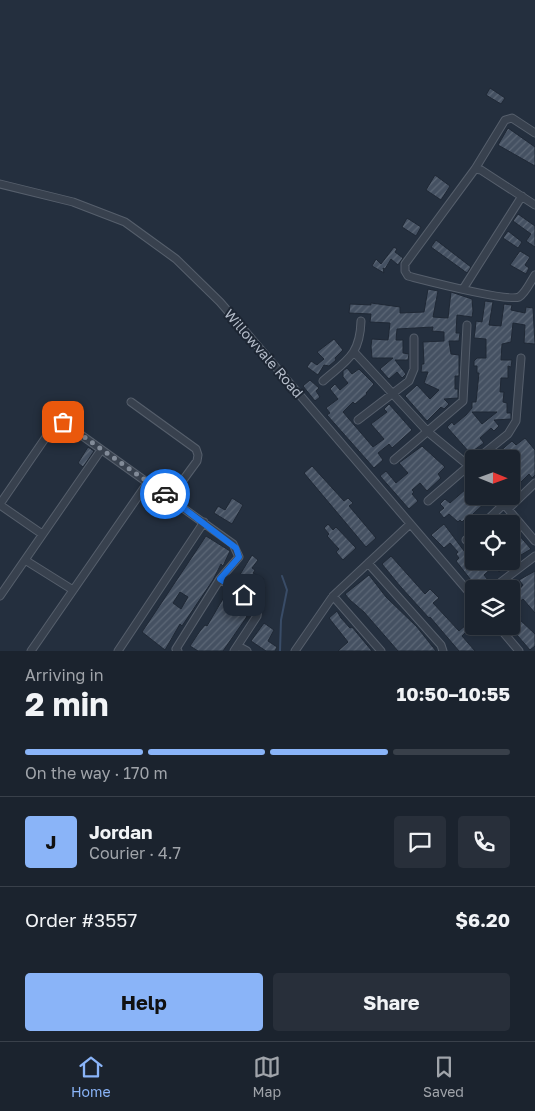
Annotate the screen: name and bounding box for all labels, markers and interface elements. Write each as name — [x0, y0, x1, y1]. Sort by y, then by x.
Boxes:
street label: Willowvale Road — [221, 305, 307, 401]
pin — [42, 401, 84, 443]
icon: bag — [49, 408, 77, 436]
north arrow — [465, 450, 520, 505]
map controls — [465, 450, 520, 635]
courier — [140, 469, 190, 519]
icon: car — [151, 480, 179, 508]
button: locate — [465, 515, 520, 570]
pin — [223, 574, 265, 616]
button: layers — [465, 580, 520, 635]
icon: home — [230, 581, 258, 609]
text: Arriving in — [25, 665, 104, 685]
text: 10:50–10:55 — [396, 682, 510, 705]
text: 2 min — [25, 685, 109, 723]
text: On the way · 170 m — [25, 763, 168, 783]
button: chat — [394, 816, 446, 868]
button: phone — [458, 816, 510, 868]
text: Jordan — [89, 820, 153, 843]
text: J — [46, 830, 56, 853]
text: Courier · 4.7 — [89, 843, 181, 863]
text: Order #3557 — [25, 908, 137, 931]
text: $6.20 — [455, 908, 510, 931]
button: Help — [25, 973, 263, 1031]
button: Share — [273, 973, 510, 1031]
tab: Home — [71, 1053, 111, 1100]
tab: Map — [253, 1053, 281, 1100]
tab: Saved — [423, 1053, 464, 1100]

